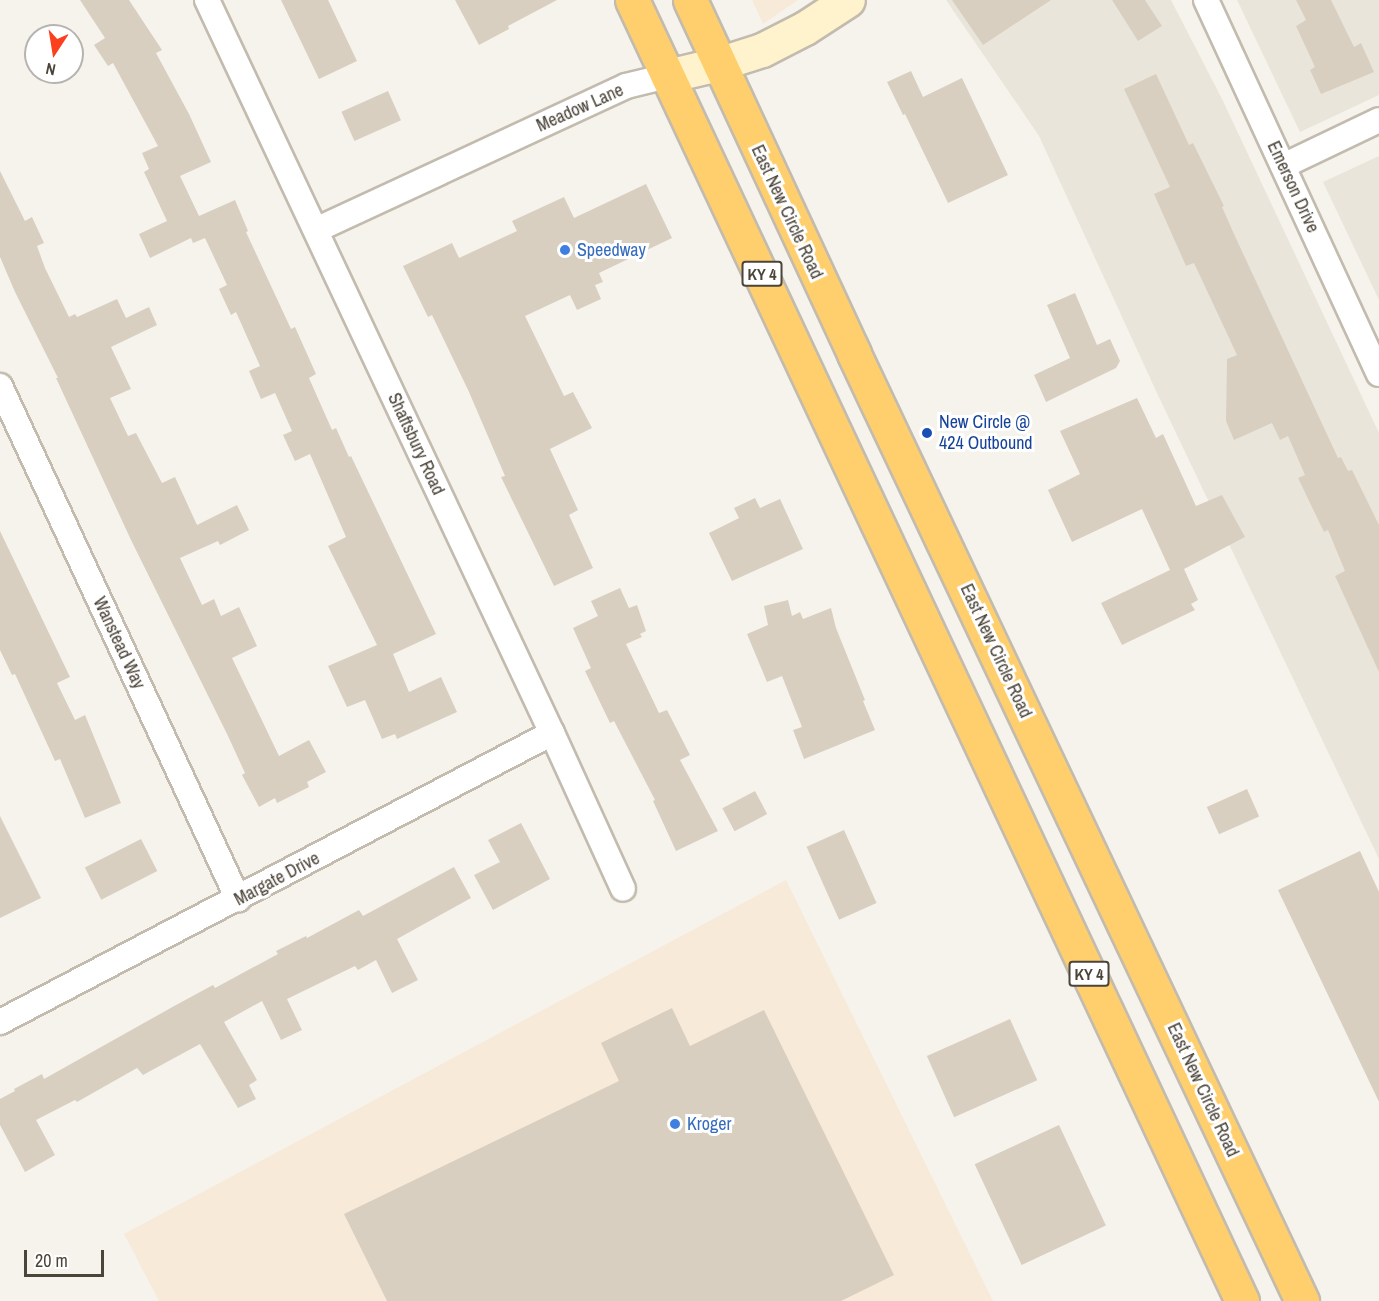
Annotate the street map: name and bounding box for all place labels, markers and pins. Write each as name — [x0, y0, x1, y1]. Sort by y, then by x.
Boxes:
place label: Speedway — [577, 239, 646, 261]
marker: Speedway — [558, 243, 572, 257]
place label: New Circle @ 424 Outbound — [939, 412, 1033, 454]
marker: New Circle @ 424 Outbound — [920, 426, 934, 440]
place label: Kroger — [687, 1113, 731, 1135]
marker: Kroger — [668, 1117, 682, 1131]

